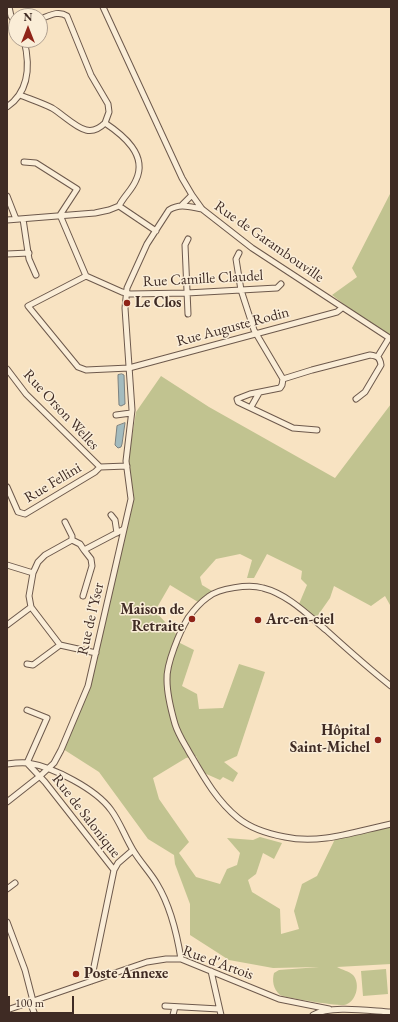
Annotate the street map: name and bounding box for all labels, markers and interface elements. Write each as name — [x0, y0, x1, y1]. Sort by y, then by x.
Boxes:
north arrow — [8, 8, 48, 48]
text: N — [24, 10, 32, 24]
street label: Rue de Garambouville — [211, 197, 327, 287]
street label: Rue Camille Claudel — [142, 267, 264, 291]
place label: Le Clos — [135, 294, 181, 312]
marker: Le Clos — [122, 298, 132, 308]
street label: Rue Auguste Rodin — [175, 303, 291, 351]
street label: Rue Orson Welles — [19, 366, 103, 454]
street label: Rue Fellini — [21, 459, 85, 507]
street label: Rue de l'Yser — [74, 581, 108, 657]
place label: Maison de Retraite — [120, 601, 184, 636]
place label: Arc-en-ciel — [266, 611, 334, 629]
marker: Maison de Retraite — [187, 614, 197, 624]
marker: Arc-en-ciel — [253, 615, 263, 625]
place label: Hôpital Saint-Michel — [290, 722, 370, 757]
marker: Hôpital Saint-Michel — [373, 735, 383, 745]
street label: Rue de Salonique — [48, 771, 124, 861]
street label: Rue d'Artois — [180, 942, 256, 984]
place label: Poste Annexe — [84, 965, 168, 983]
marker: Poste Annexe — [71, 969, 81, 979]
scale bar — [10, 988, 76, 1014]
text: 100 m — [15, 995, 44, 1011]

